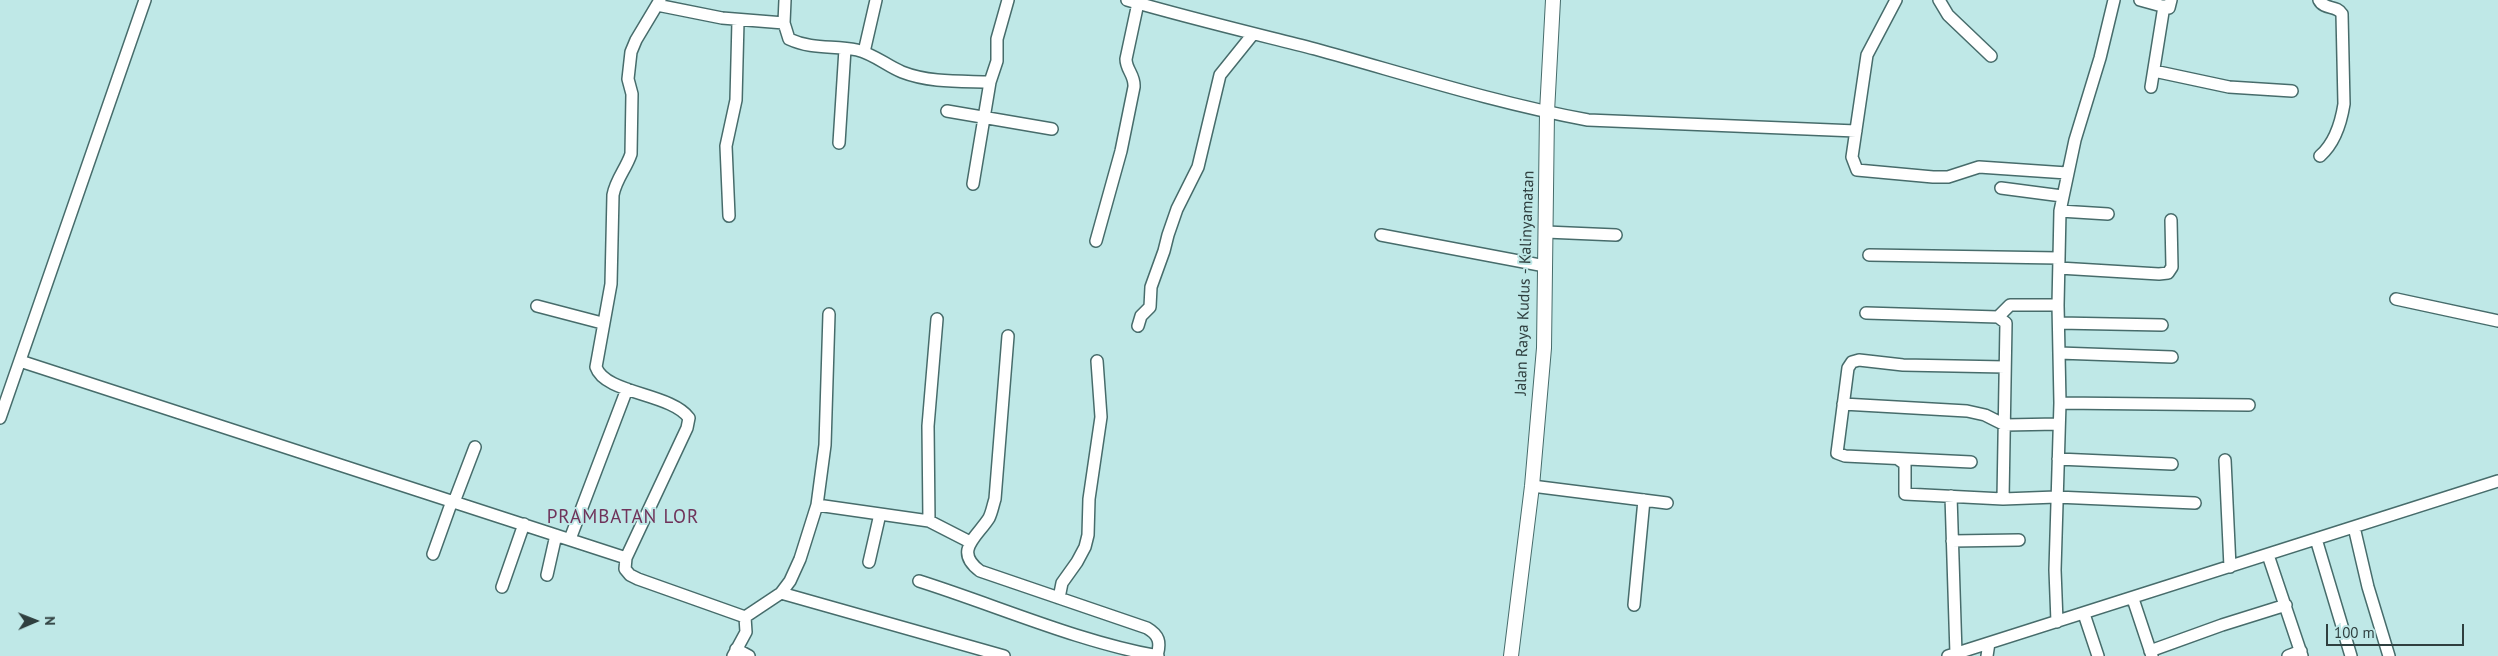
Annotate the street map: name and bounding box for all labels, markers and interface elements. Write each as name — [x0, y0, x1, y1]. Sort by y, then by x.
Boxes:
street label: Jalan Raya Kudus - Kalinyamatan — [1511, 170, 1539, 396]
district label: PRAMBATAN LOR — [545, 507, 701, 529]
north arrow — [10, 596, 60, 646]
scale bar — [2328, 614, 2466, 646]
text: N — [41, 616, 59, 625]
text: 100 m — [2334, 623, 2375, 642]

